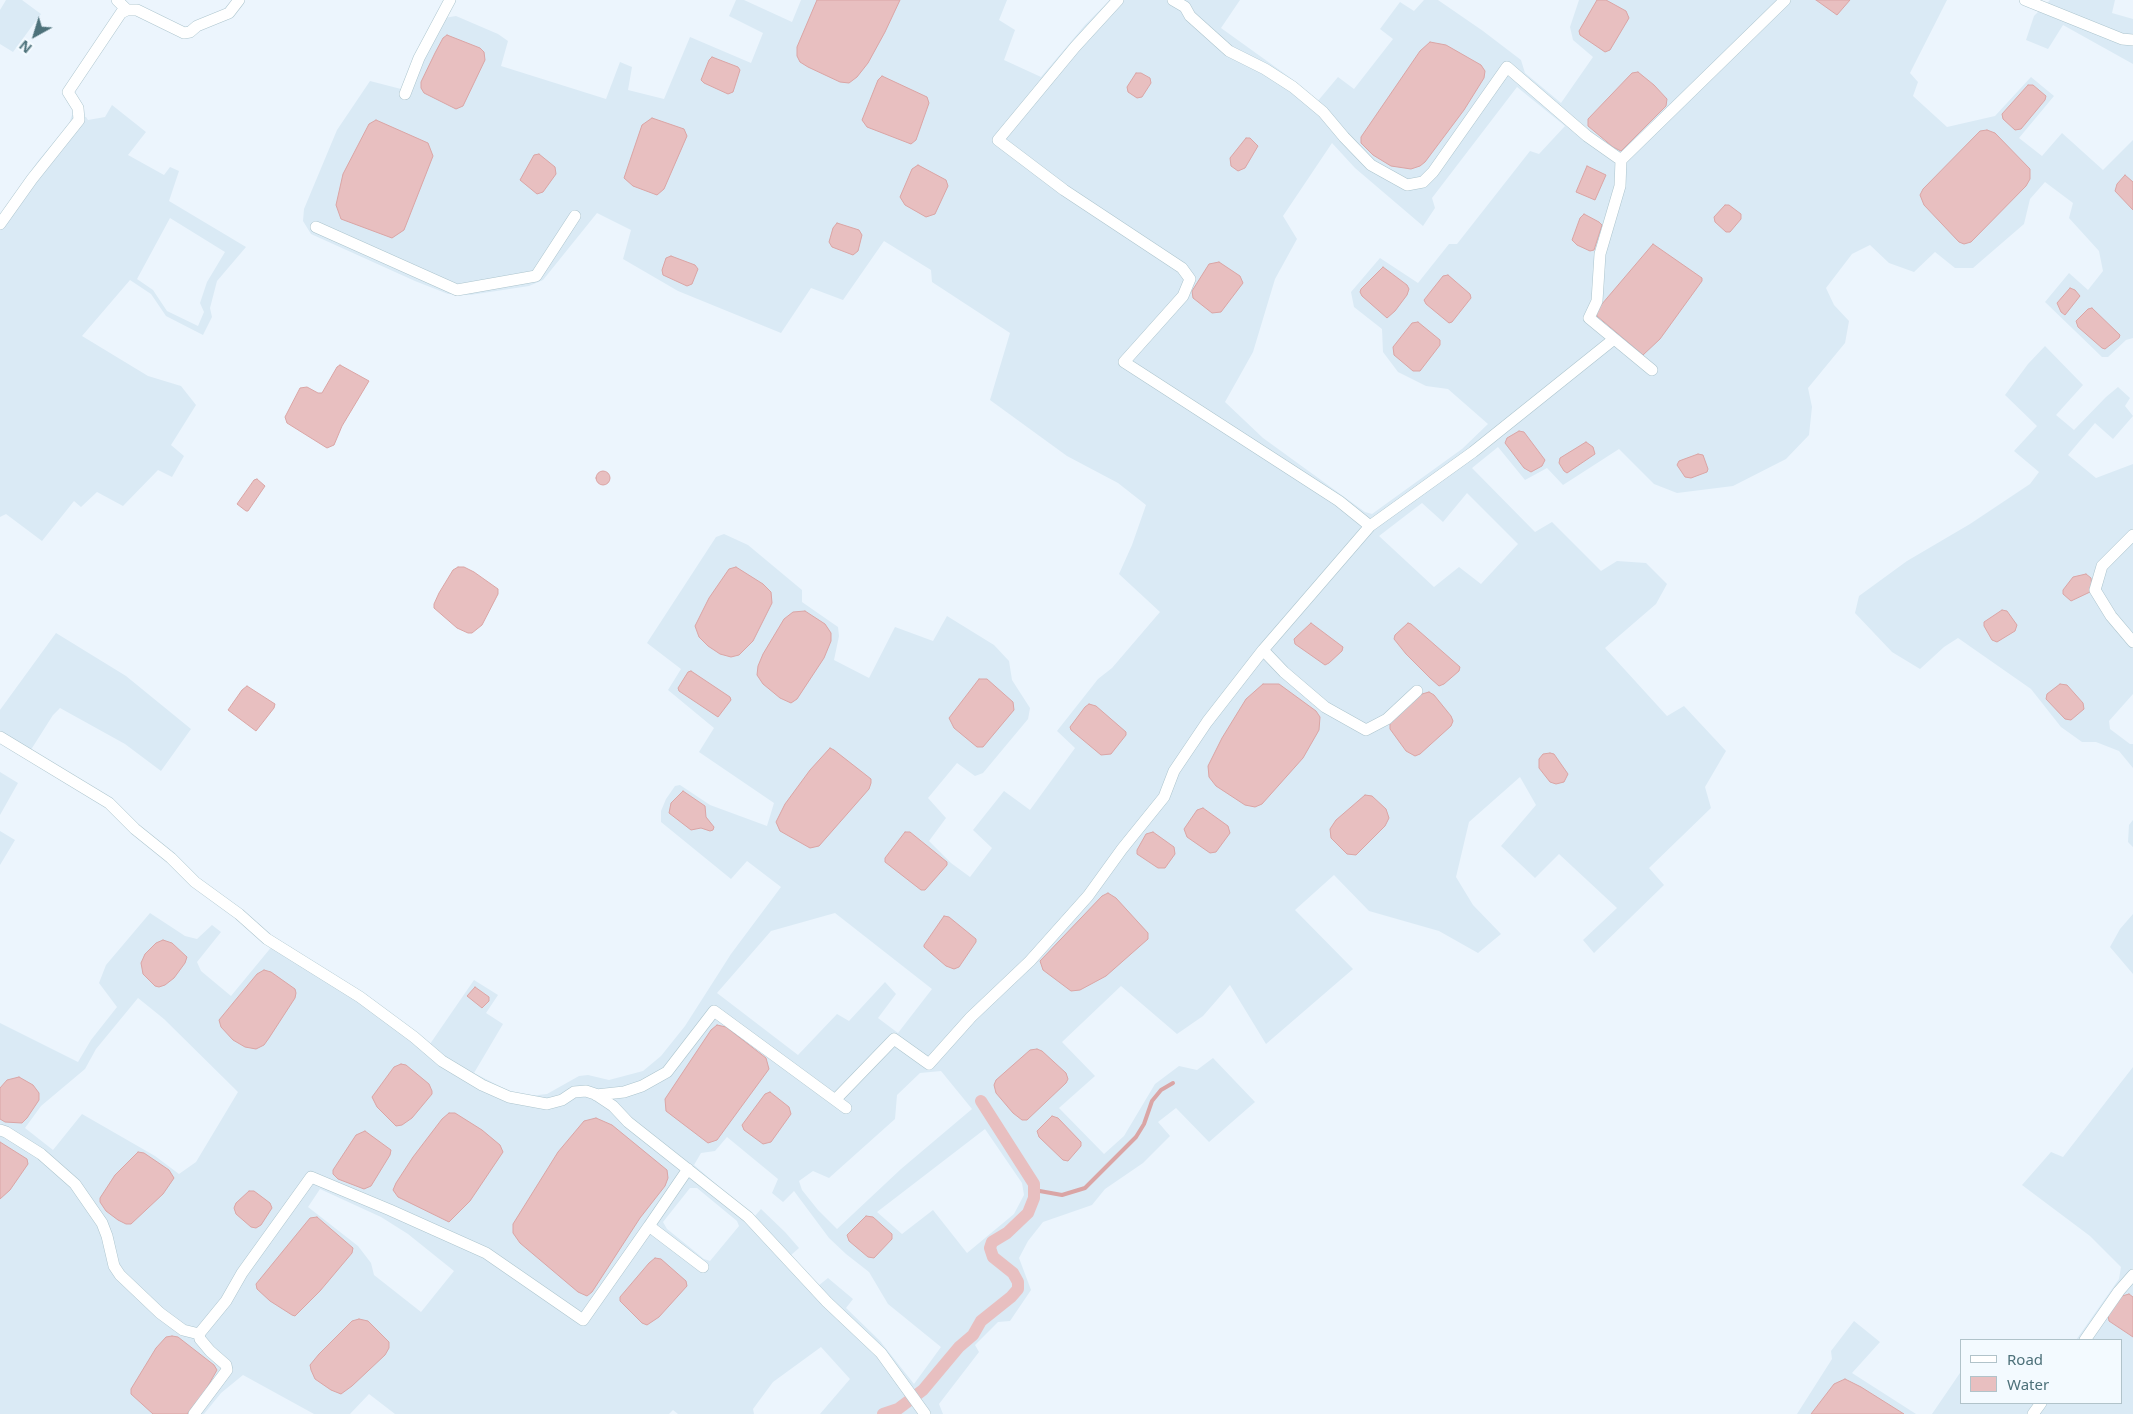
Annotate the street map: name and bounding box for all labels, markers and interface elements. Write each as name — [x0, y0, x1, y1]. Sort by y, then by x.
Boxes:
north arrow — [10, 10, 60, 60]
text: N — [15, 36, 36, 58]
legend — [1960, 1339, 2123, 1404]
text: Road — [2007, 1349, 2043, 1369]
text: Water — [2007, 1374, 2049, 1394]

